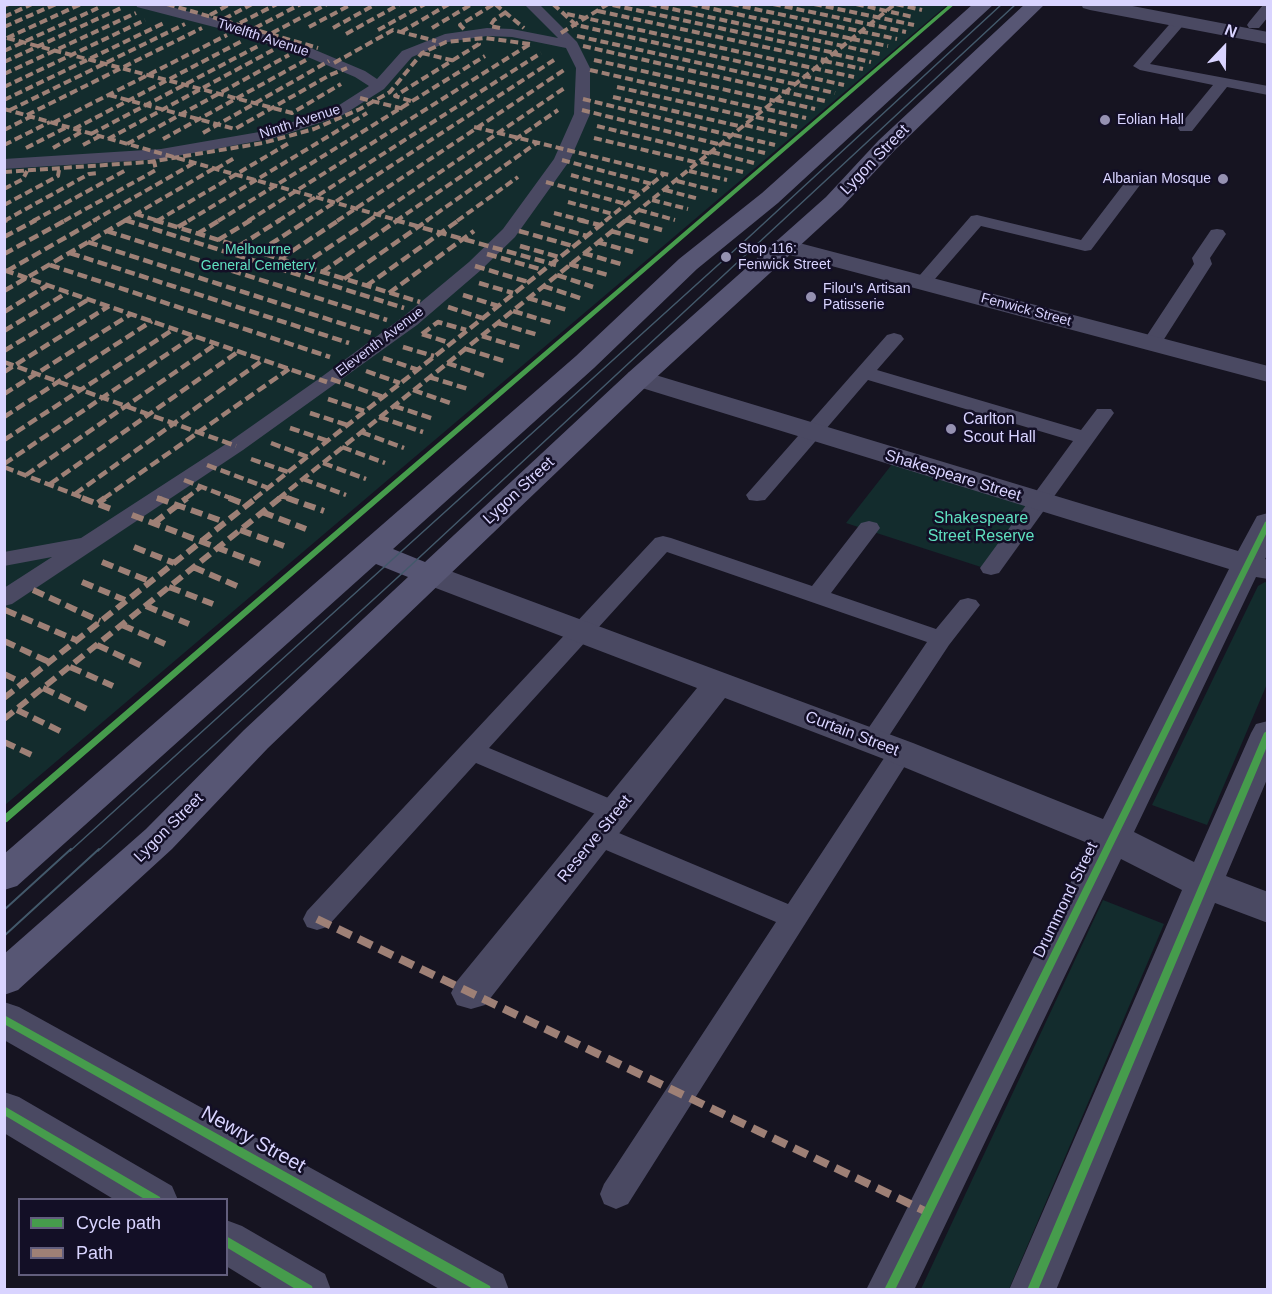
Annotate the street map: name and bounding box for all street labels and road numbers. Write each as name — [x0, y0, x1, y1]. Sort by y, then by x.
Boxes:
street label: Twelfth Avenue — [215, 15, 311, 61]
street label: Ninth Avenue — [258, 101, 342, 143]
street label: Lygon Street — [837, 121, 913, 199]
street label: Fenwick Street — [979, 290, 1073, 330]
street label: Eleventh Avenue — [333, 304, 427, 380]
street label: Shakespeare Street — [883, 446, 1023, 506]
street label: Lygon Street — [479, 453, 559, 529]
street label: Curtain Street — [802, 707, 902, 761]
street label: Lygon Street — [130, 789, 208, 867]
street label: Reserve Street — [554, 791, 636, 887]
street label: Drummond Street — [1030, 839, 1102, 961]
street label: Newry Street — [197, 1101, 309, 1179]

